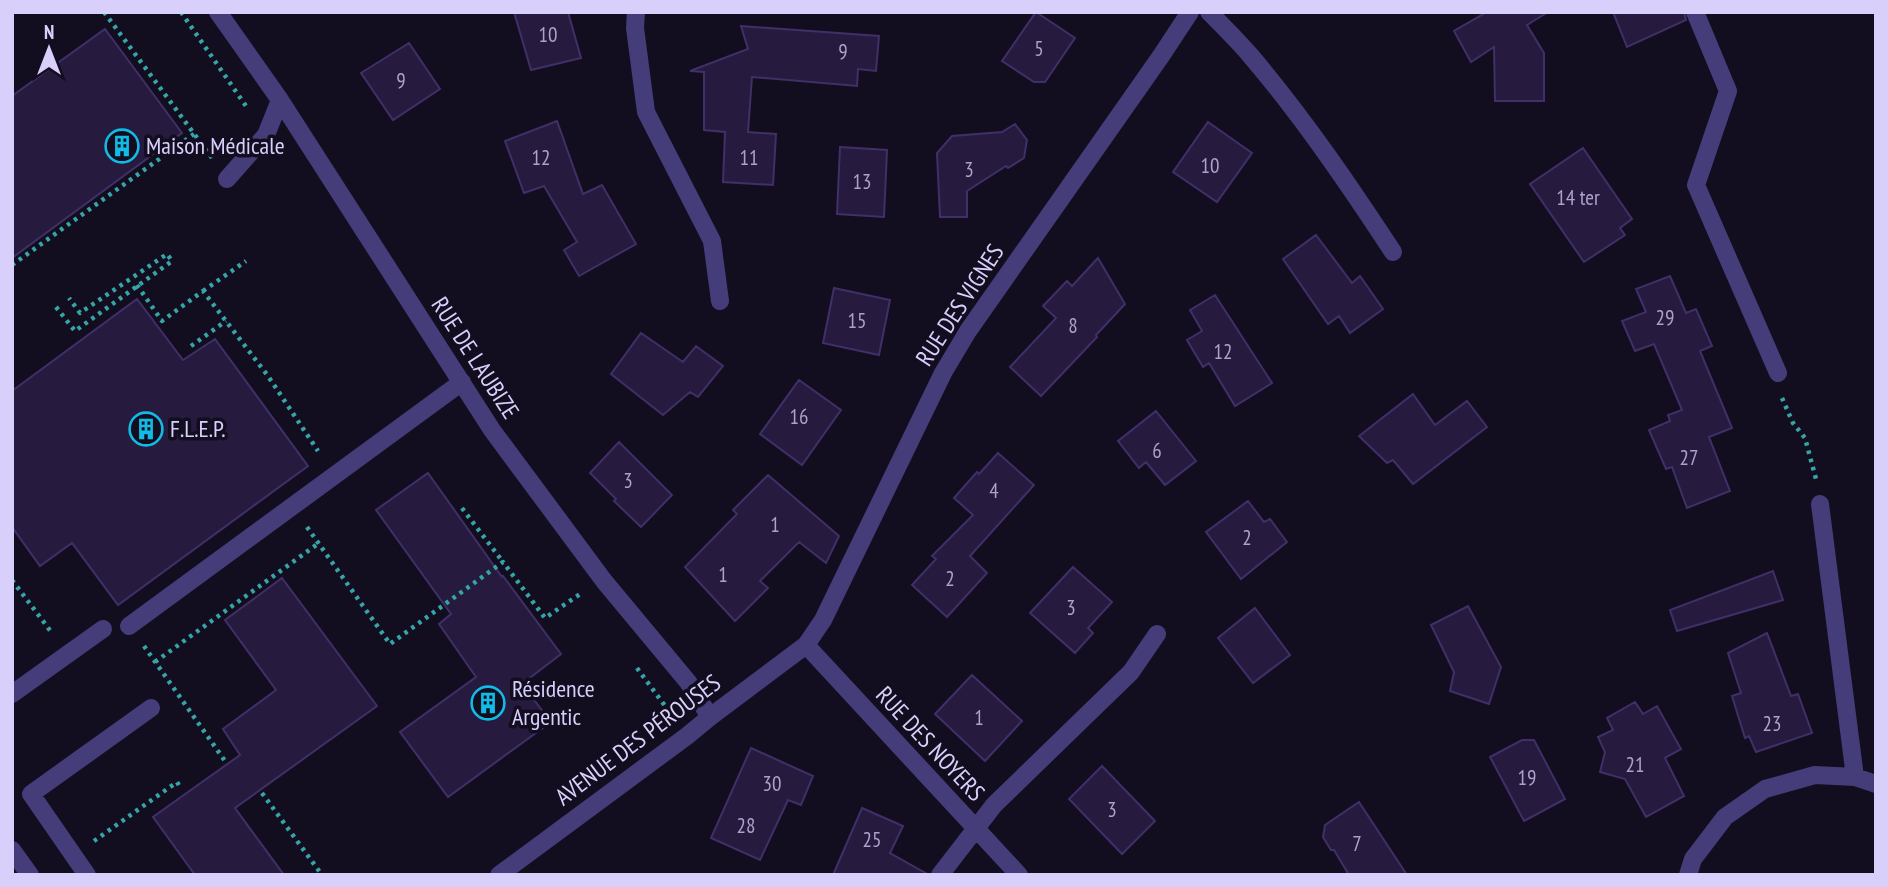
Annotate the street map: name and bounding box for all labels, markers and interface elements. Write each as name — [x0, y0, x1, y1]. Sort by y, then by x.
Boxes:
north arrow — [14, 14, 84, 84]
text: N — [44, 20, 54, 44]
house number: 10 — [539, 21, 557, 48]
house number: 5 — [1034, 35, 1044, 62]
house number: 9 — [838, 38, 848, 65]
house number: 9 — [396, 67, 406, 94]
building icon: Maison Médicale — [103, 127, 141, 165]
place label: Maison Médicale — [146, 130, 285, 161]
house number: 12 — [532, 144, 550, 171]
house number: 11 — [740, 144, 758, 171]
house number: 10 — [1201, 152, 1219, 179]
house number: 3 — [964, 156, 974, 183]
house number: 13 — [853, 168, 871, 195]
house number: 14 ter — [1556, 184, 1600, 211]
street label: RUE DES VIGNES — [909, 238, 1010, 371]
street label: RUE DE LAUBIZE — [425, 291, 526, 424]
house number: 29 — [1656, 304, 1674, 331]
house number: 15 — [848, 307, 866, 334]
house number: 8 — [1068, 312, 1078, 339]
house number: 12 — [1214, 338, 1232, 365]
house number: 16 — [790, 403, 808, 430]
building icon: F.L.E.P. — [127, 410, 165, 448]
place label: F.L.E.P. — [170, 413, 226, 444]
house number: 6 — [1152, 437, 1162, 464]
house number: 27 — [1680, 444, 1698, 471]
house number: 3 — [623, 467, 633, 494]
house number: 4 — [989, 477, 999, 504]
house number: 1 — [770, 511, 780, 538]
house number: 2 — [1242, 524, 1252, 551]
house number: 1 — [718, 561, 728, 588]
house number: 2 — [945, 565, 955, 592]
house number: 3 — [1066, 594, 1076, 621]
street label: AVENUE DES PÉROUSES — [549, 667, 727, 812]
place label: Résidence Argentic — [512, 673, 595, 732]
street label: RUE DES NOYERS — [869, 680, 991, 808]
building icon: Résidence Argentic — [469, 684, 507, 722]
house number: 1 — [974, 704, 984, 731]
house number: 23 — [1763, 710, 1781, 737]
house number: 21 — [1626, 751, 1644, 778]
house number: 19 — [1518, 764, 1536, 791]
house number: 30 — [763, 770, 781, 797]
house number: 3 — [1107, 796, 1117, 823]
house number: 28 — [737, 812, 755, 839]
house number: 25 — [863, 826, 881, 853]
house number: 7 — [1352, 830, 1362, 857]

